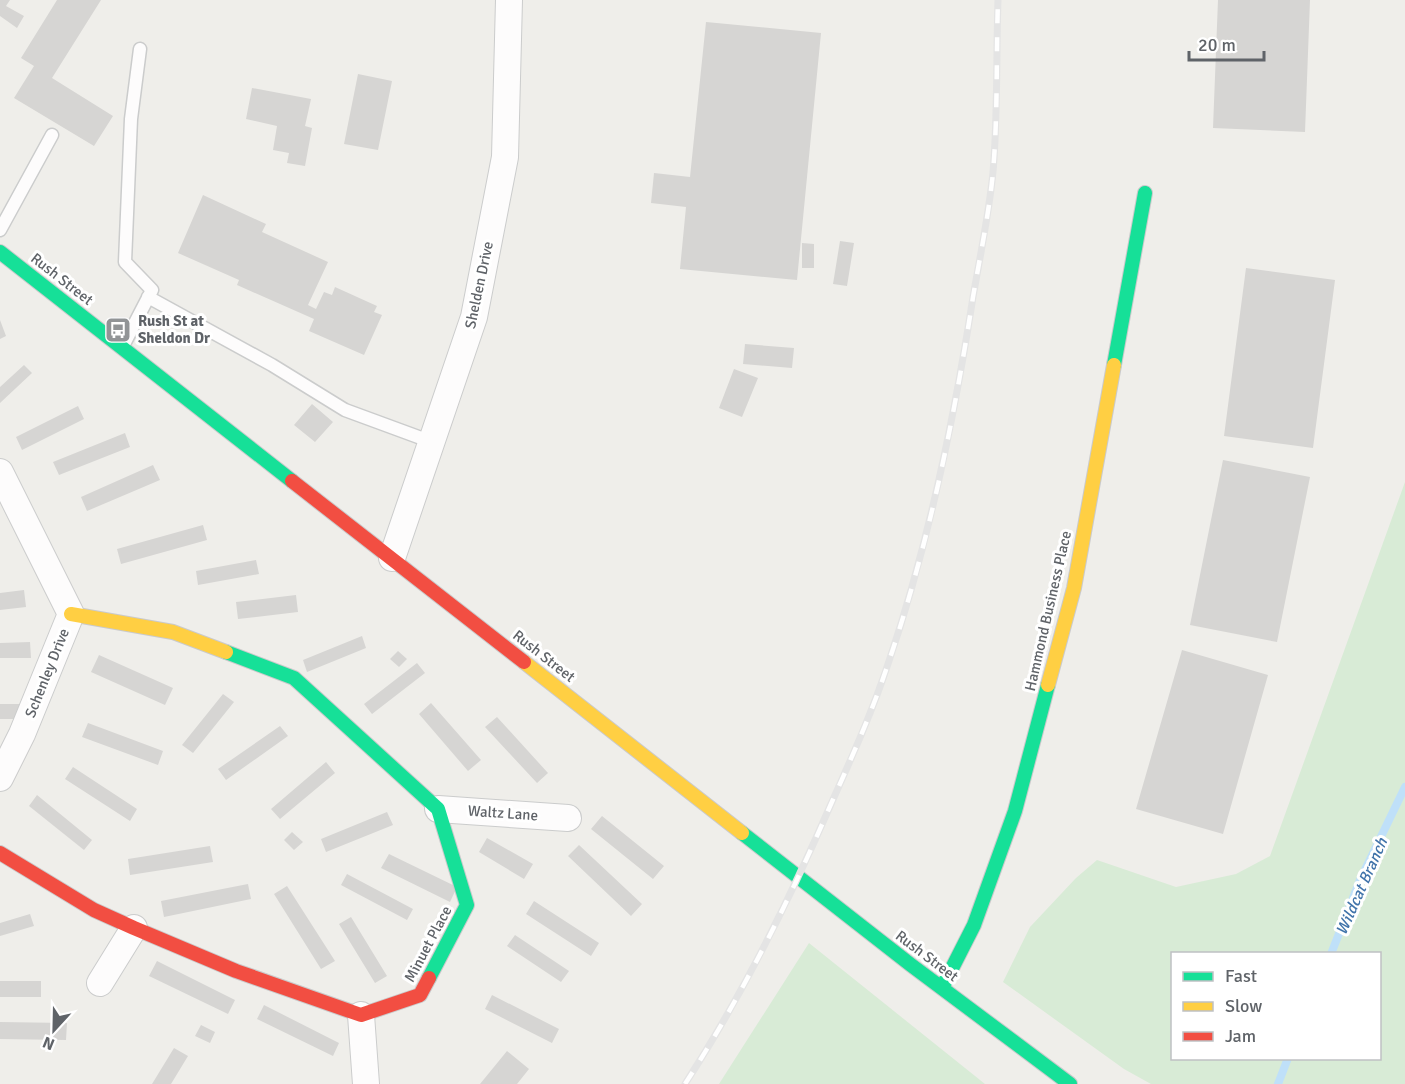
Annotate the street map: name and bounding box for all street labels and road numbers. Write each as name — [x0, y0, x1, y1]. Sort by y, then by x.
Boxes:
street label: Shelden Drive — [461, 240, 497, 330]
street label: Rush Street — [27, 249, 97, 309]
street label: Hammond Business Place — [1021, 529, 1075, 693]
street label: Schenley Drive — [21, 626, 73, 720]
street label: Rush Street — [509, 626, 579, 686]
street label: Waltz Lane — [467, 802, 539, 824]
street label: Minuet Place — [400, 903, 456, 985]
street label: Rush Street — [892, 927, 962, 985]

